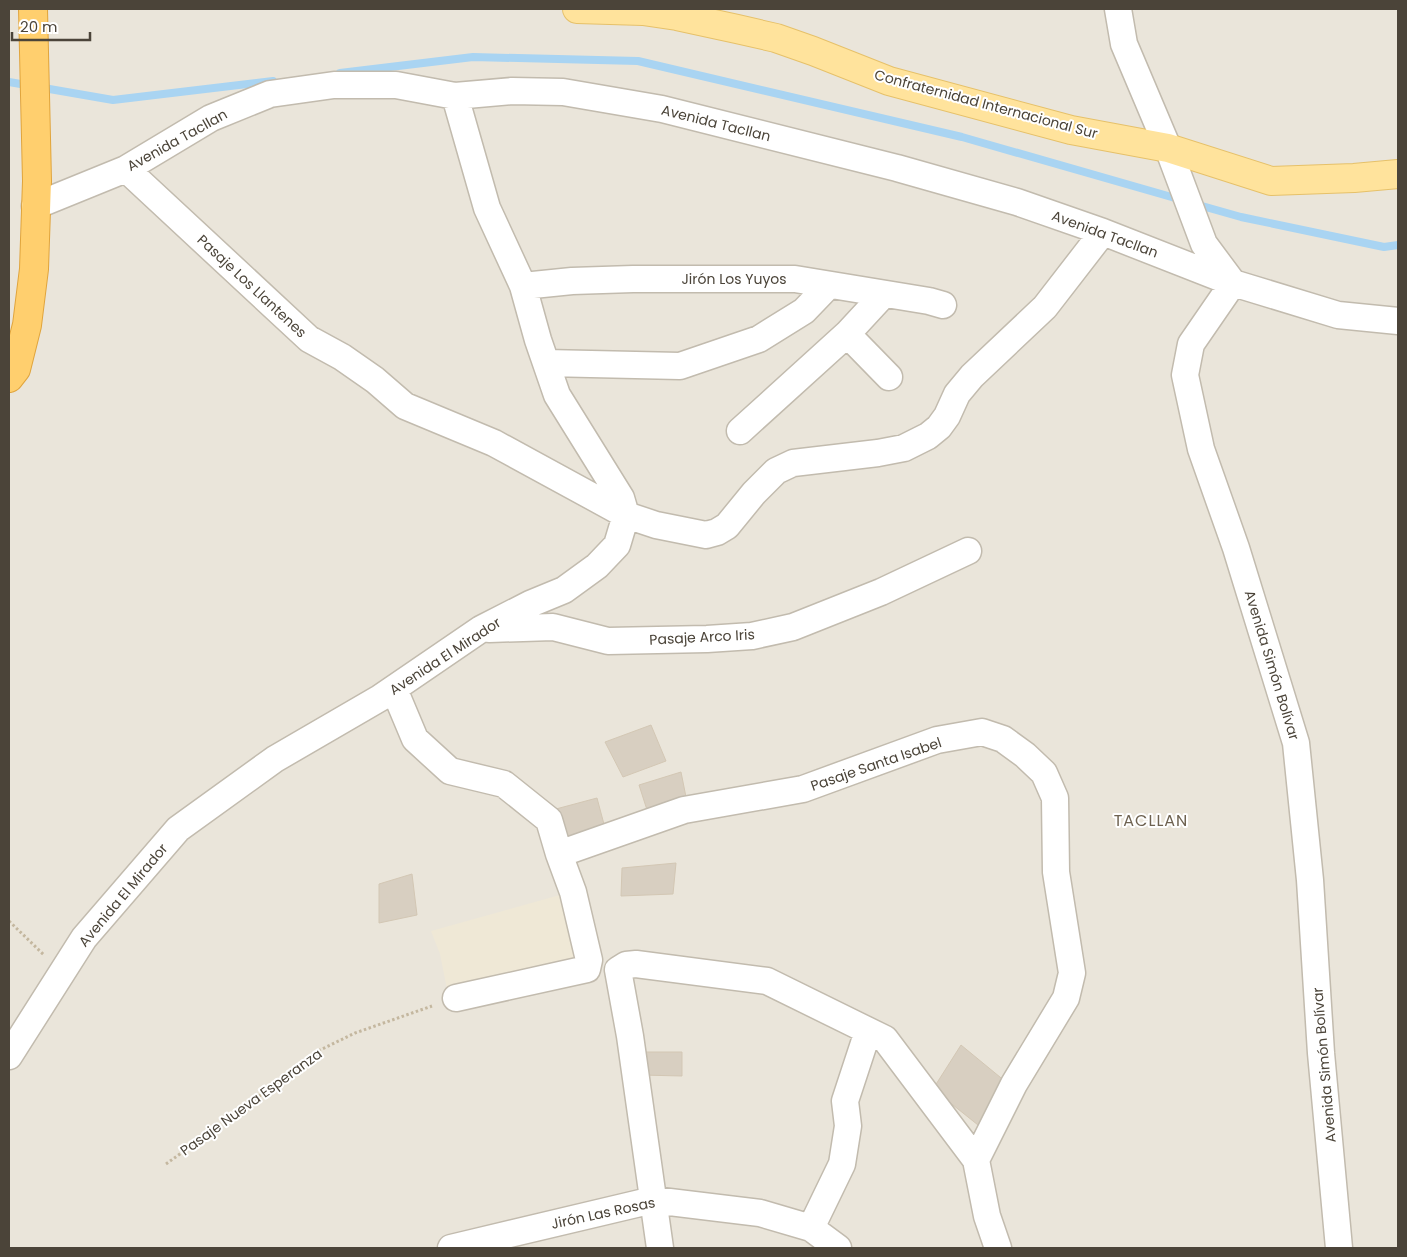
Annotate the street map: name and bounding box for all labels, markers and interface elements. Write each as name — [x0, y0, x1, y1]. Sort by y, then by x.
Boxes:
scale bar — [12, 10, 90, 42]
text: 20 m — [20, 16, 58, 37]
street label: Confraternidad Internacional Sur — [872, 65, 1100, 143]
street label: Avenida Tacllan — [659, 100, 773, 146]
street label: Avenida Tacllan — [123, 104, 231, 176]
street label: Avenida Tacllan — [1049, 205, 1161, 263]
street label: Pasaje Los Llantenes — [193, 230, 311, 342]
street label: Jirón Los Yuyos — [681, 269, 787, 289]
street label: Avenida Simón Bolívar — [1240, 588, 1304, 742]
street label: Avenida El Mirador — [385, 612, 505, 700]
street label: Pasaje Arco Iris — [649, 624, 755, 650]
street label: Pasaje Santa Isabel — [808, 732, 944, 796]
district label: TACLLAN — [1114, 809, 1188, 832]
street label: Avenida El Mirador — [74, 839, 172, 951]
street label: Avenida Simón Bolívar — [1307, 987, 1341, 1143]
street label: Pasaje Nueva Esperanza — [176, 1044, 326, 1160]
street label: Jirón Las Rosas — [549, 1192, 657, 1234]

